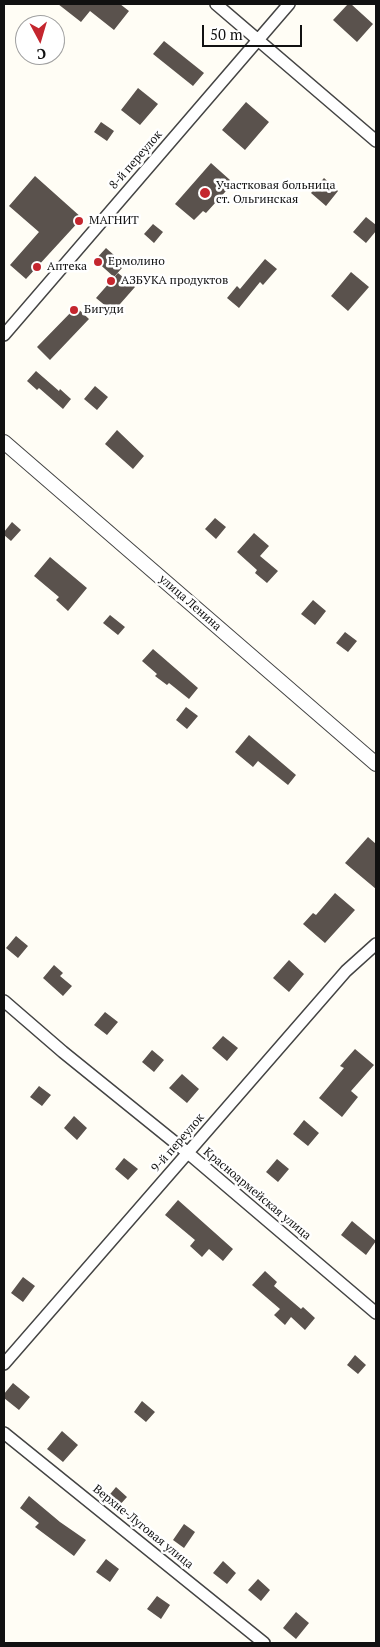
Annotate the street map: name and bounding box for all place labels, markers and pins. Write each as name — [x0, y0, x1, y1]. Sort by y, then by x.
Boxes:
place label: Участковая больница ст. Ольгинская — [216, 179, 336, 207]
marker: Участковая больница ст. Ольгинская — [198, 186, 212, 200]
place label: МАГНИТ — [89, 214, 139, 228]
marker: МАГНИТ — [73, 215, 85, 227]
place label: Ермолино — [108, 255, 165, 269]
marker: Ермолино — [92, 256, 104, 268]
place label: Аптека — [47, 260, 87, 274]
marker: Аптека — [31, 261, 43, 273]
place label: АЗБУКА продуктов — [121, 274, 228, 288]
marker: АЗБУКА продуктов — [105, 275, 117, 287]
place label: Бигуди — [84, 303, 124, 317]
marker: Бигуди — [68, 304, 80, 316]

